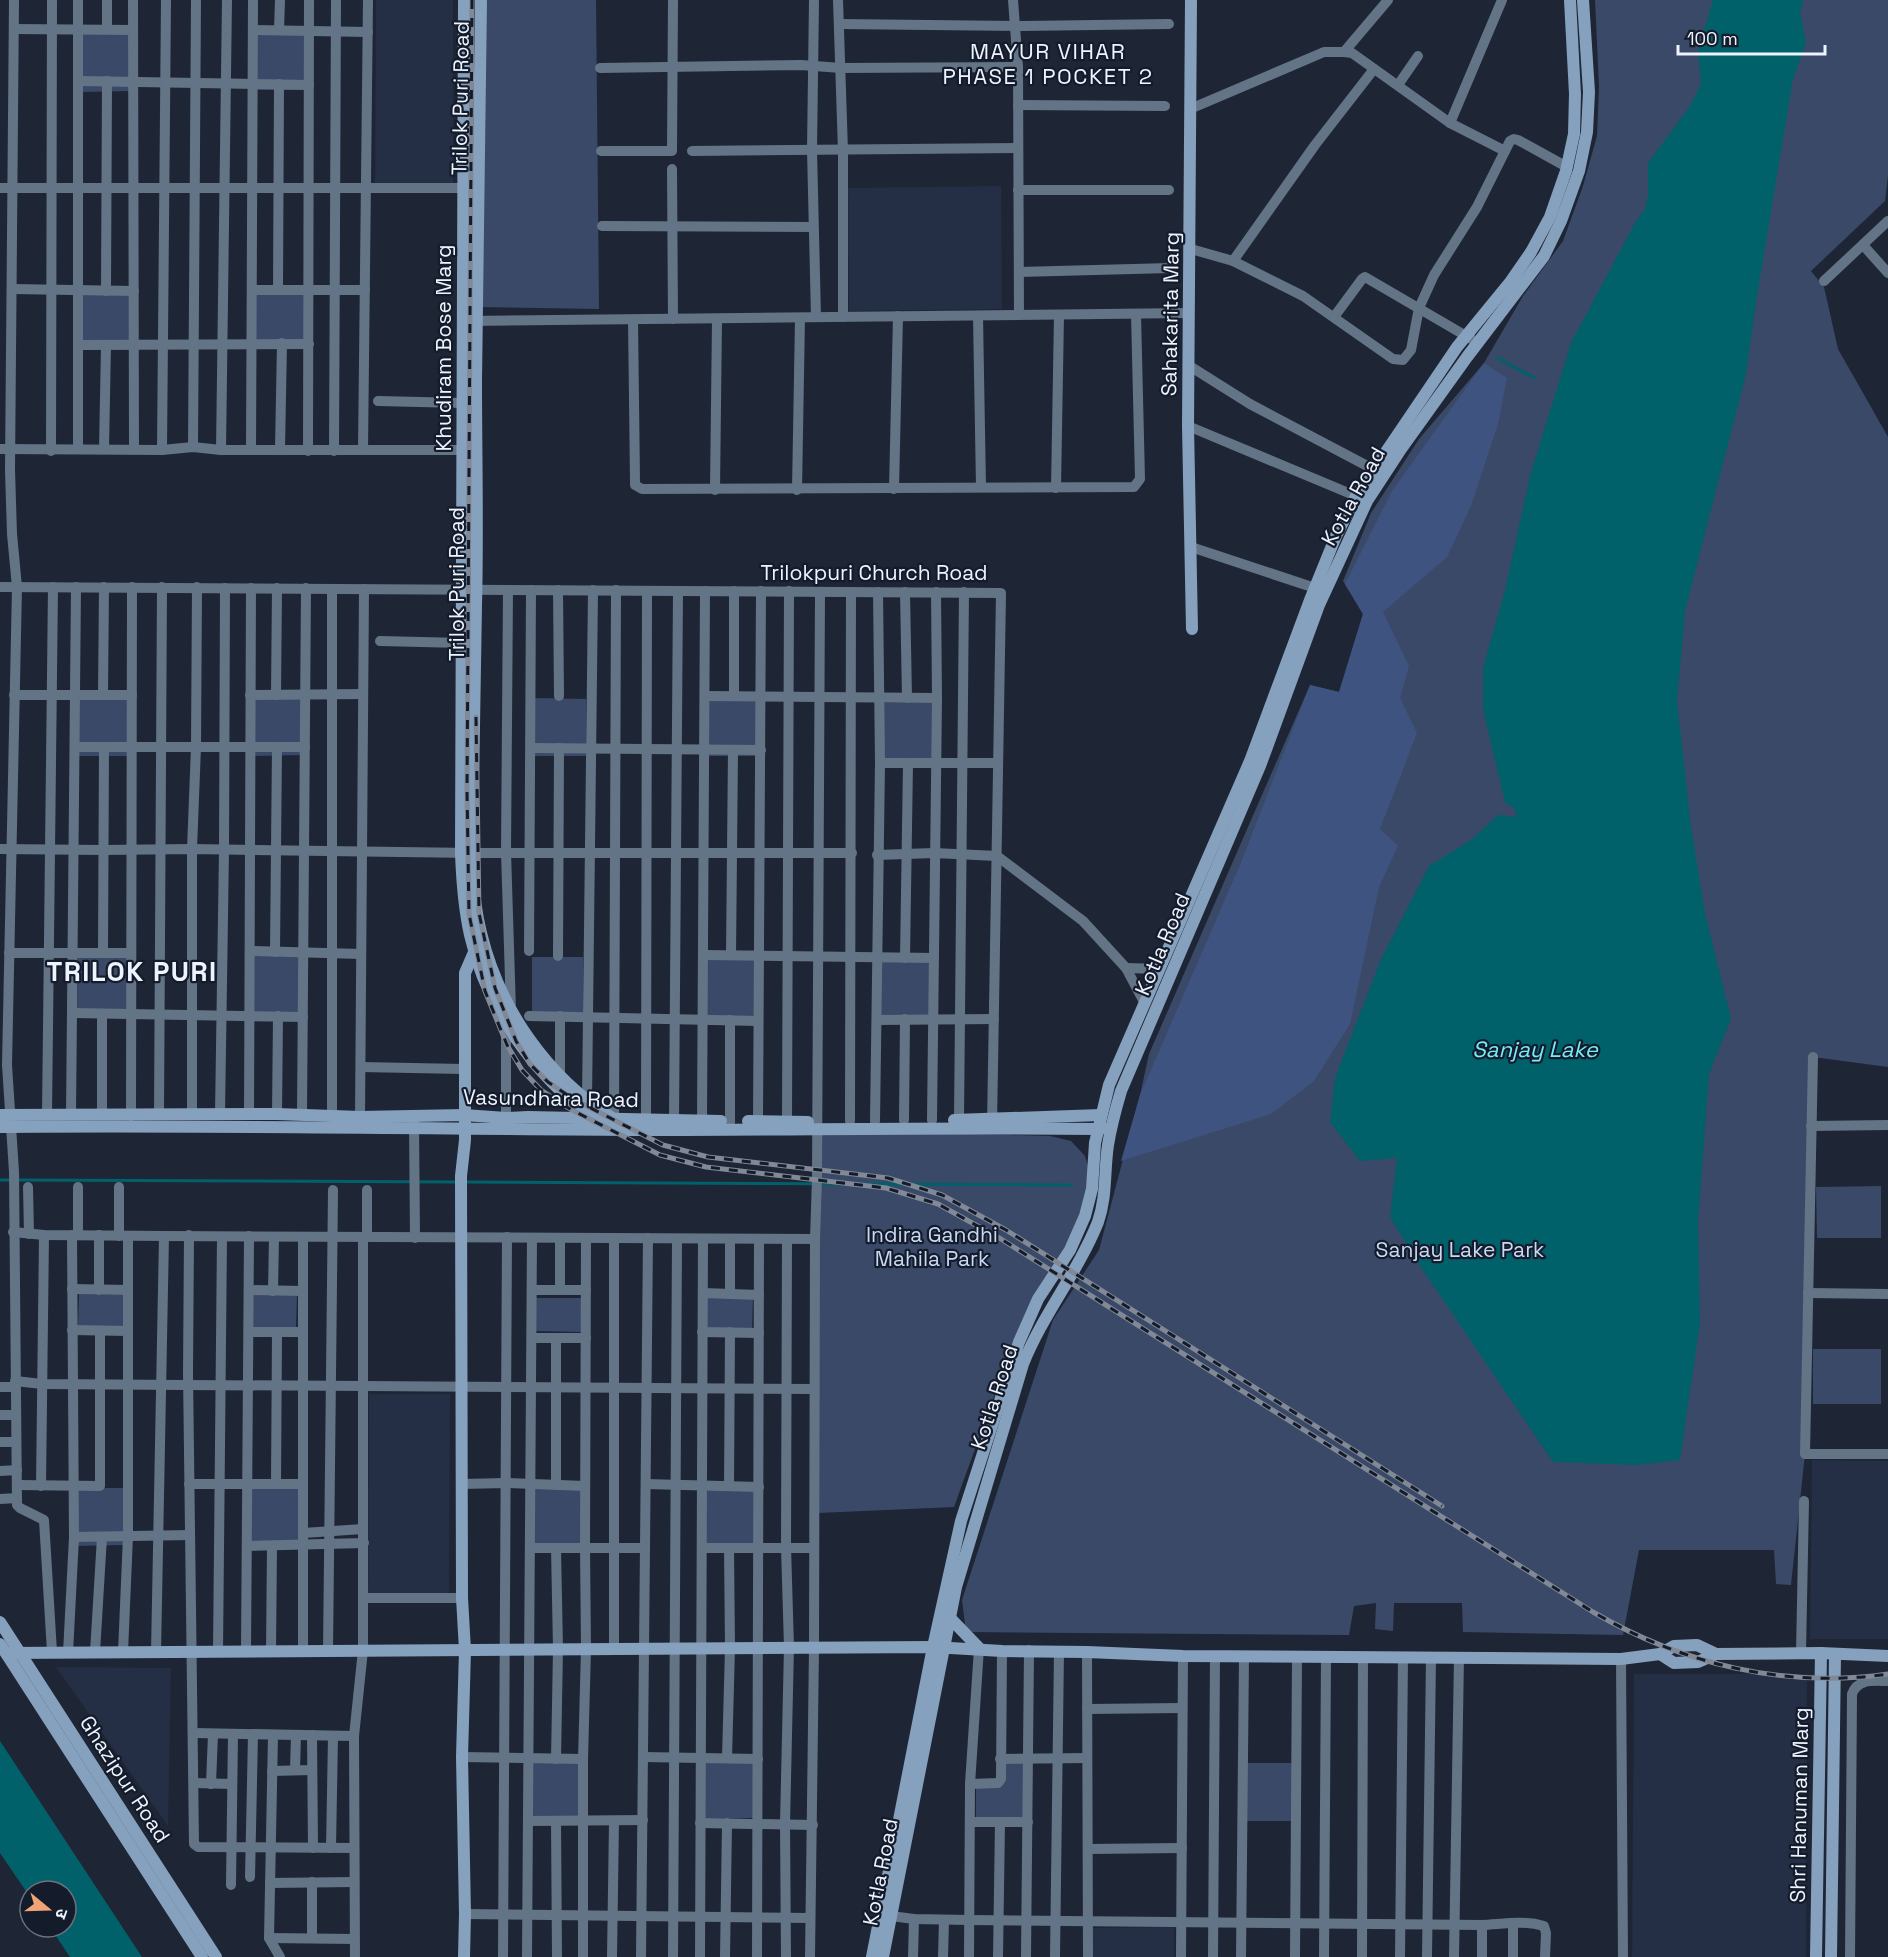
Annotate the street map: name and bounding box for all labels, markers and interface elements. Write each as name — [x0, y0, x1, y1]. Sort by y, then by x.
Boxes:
scale bar — [1678, 18, 1825, 56]
street label: Trilok Puri Road — [445, 21, 475, 175]
text: 100 m — [1687, 27, 1738, 50]
district label: MAYUR VIHAR PHASE 1 POCKET 2 — [943, 37, 1154, 90]
street label: Sahakarita Marg — [1155, 232, 1185, 396]
street label: Khudiram Bose Marg — [430, 244, 457, 452]
street label: Kotla Road — [1315, 442, 1391, 550]
street label: Trilok Puri Road — [443, 507, 470, 661]
street label: Trilokpuri Church Road — [760, 559, 988, 586]
street label: Kotla Road — [1128, 889, 1196, 999]
district label: TRILOK PURI — [46, 954, 218, 989]
water label: Sanjay Lake — [1472, 1035, 1599, 1063]
street label: Vasundhara Road — [463, 1083, 639, 1113]
park label: Indira Gandhi Mahila Park — [866, 1221, 998, 1272]
park label: Sanjay Lake Park — [1376, 1236, 1544, 1263]
street label: Kotla Road — [964, 1341, 1024, 1453]
street label: Shri Hanuman Marg — [1784, 1707, 1814, 1903]
street label: Ghazipur Road — [74, 1710, 176, 1848]
street label: Kotla Road — [856, 1816, 904, 1928]
north arrow — [18, 1879, 78, 1939]
text: उ — [50, 1906, 73, 1922]

